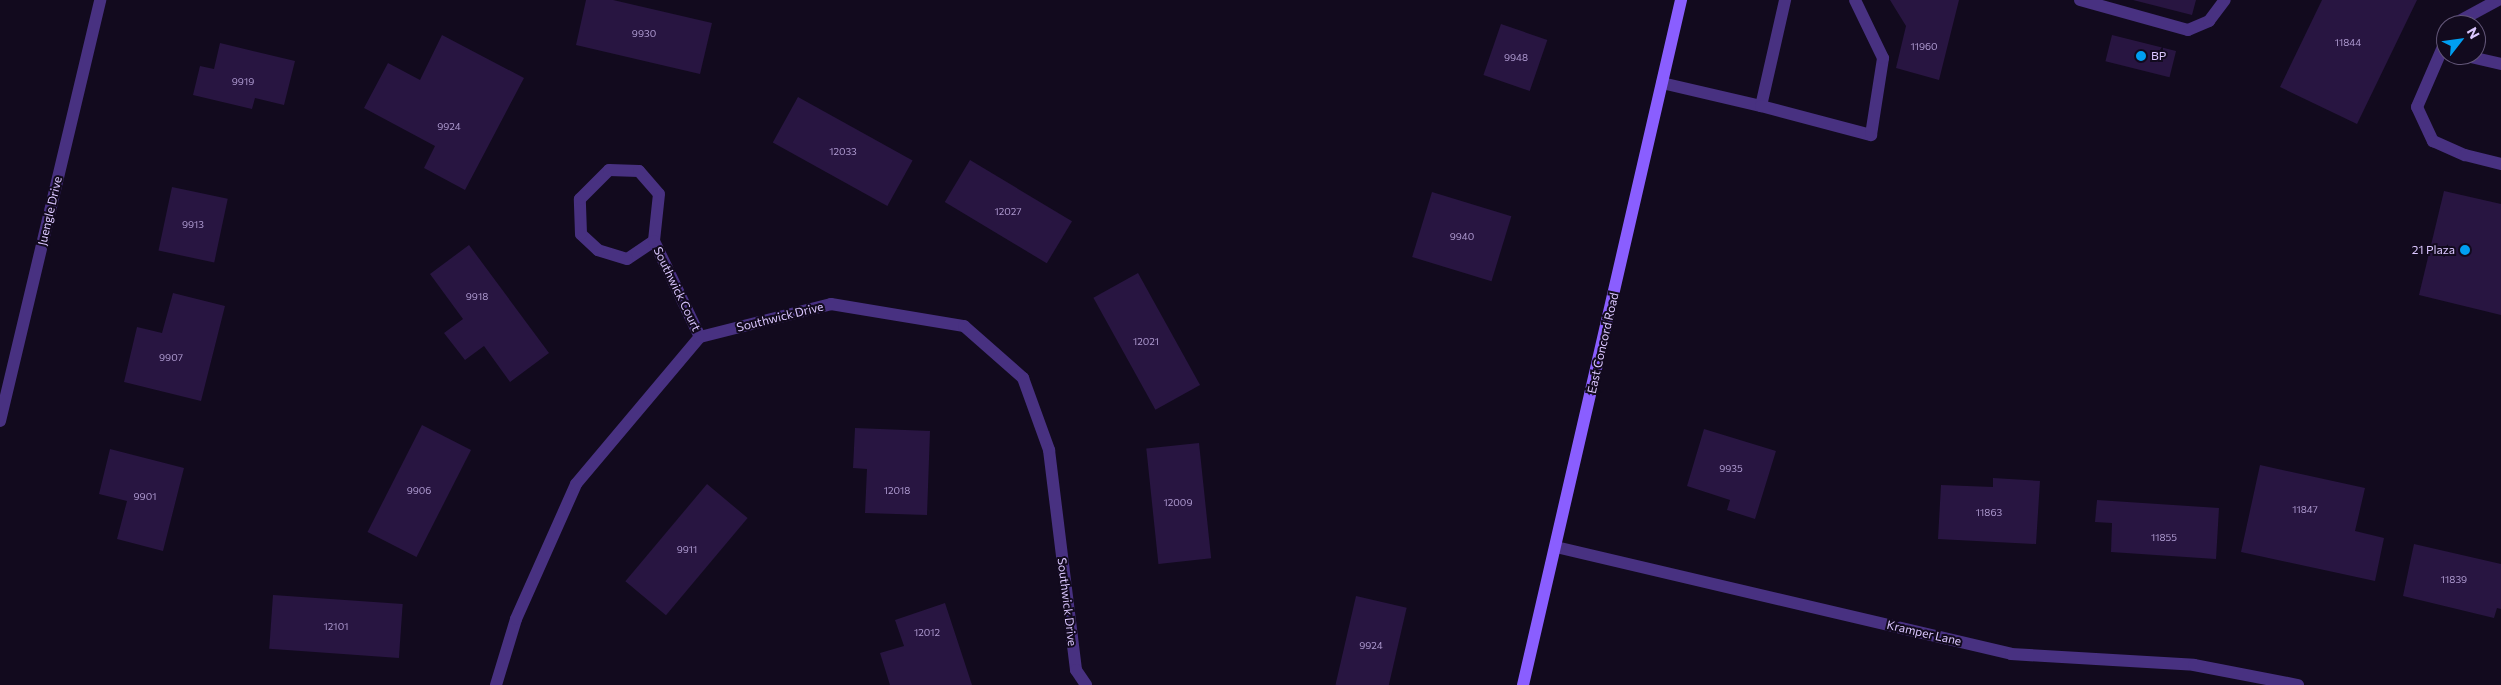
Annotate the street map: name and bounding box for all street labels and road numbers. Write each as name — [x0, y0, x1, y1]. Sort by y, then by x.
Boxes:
street label: Juengle Drive — [35, 175, 65, 247]
street label: Southwick Court — [650, 245, 704, 333]
street label: East Concord Road — [1584, 291, 1622, 395]
street label: Southwick Drive — [735, 299, 825, 335]
street label: Southwick Drive — [1054, 557, 1080, 647]
street label: Kramper Lane — [1885, 617, 1963, 649]

